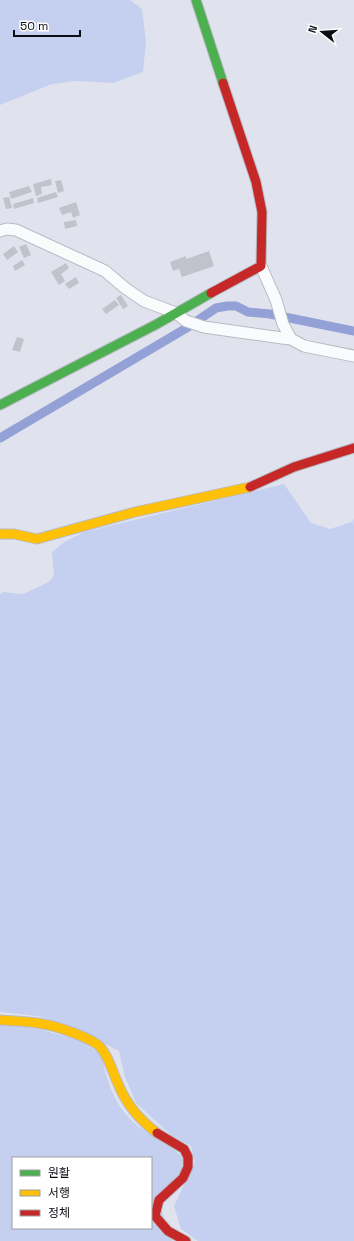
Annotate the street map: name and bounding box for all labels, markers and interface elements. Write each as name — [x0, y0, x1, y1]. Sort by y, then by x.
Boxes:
scale bar — [14, 12, 80, 38]
north arrow — [302, 12, 342, 52]
text: 50 m — [20, 18, 48, 34]
text: N — [305, 24, 320, 35]
legend — [12, 1157, 152, 1229]
text: 원활 — [48, 1165, 70, 1181]
text: 서행 — [48, 1185, 70, 1201]
text: 정체 — [48, 1205, 70, 1221]

